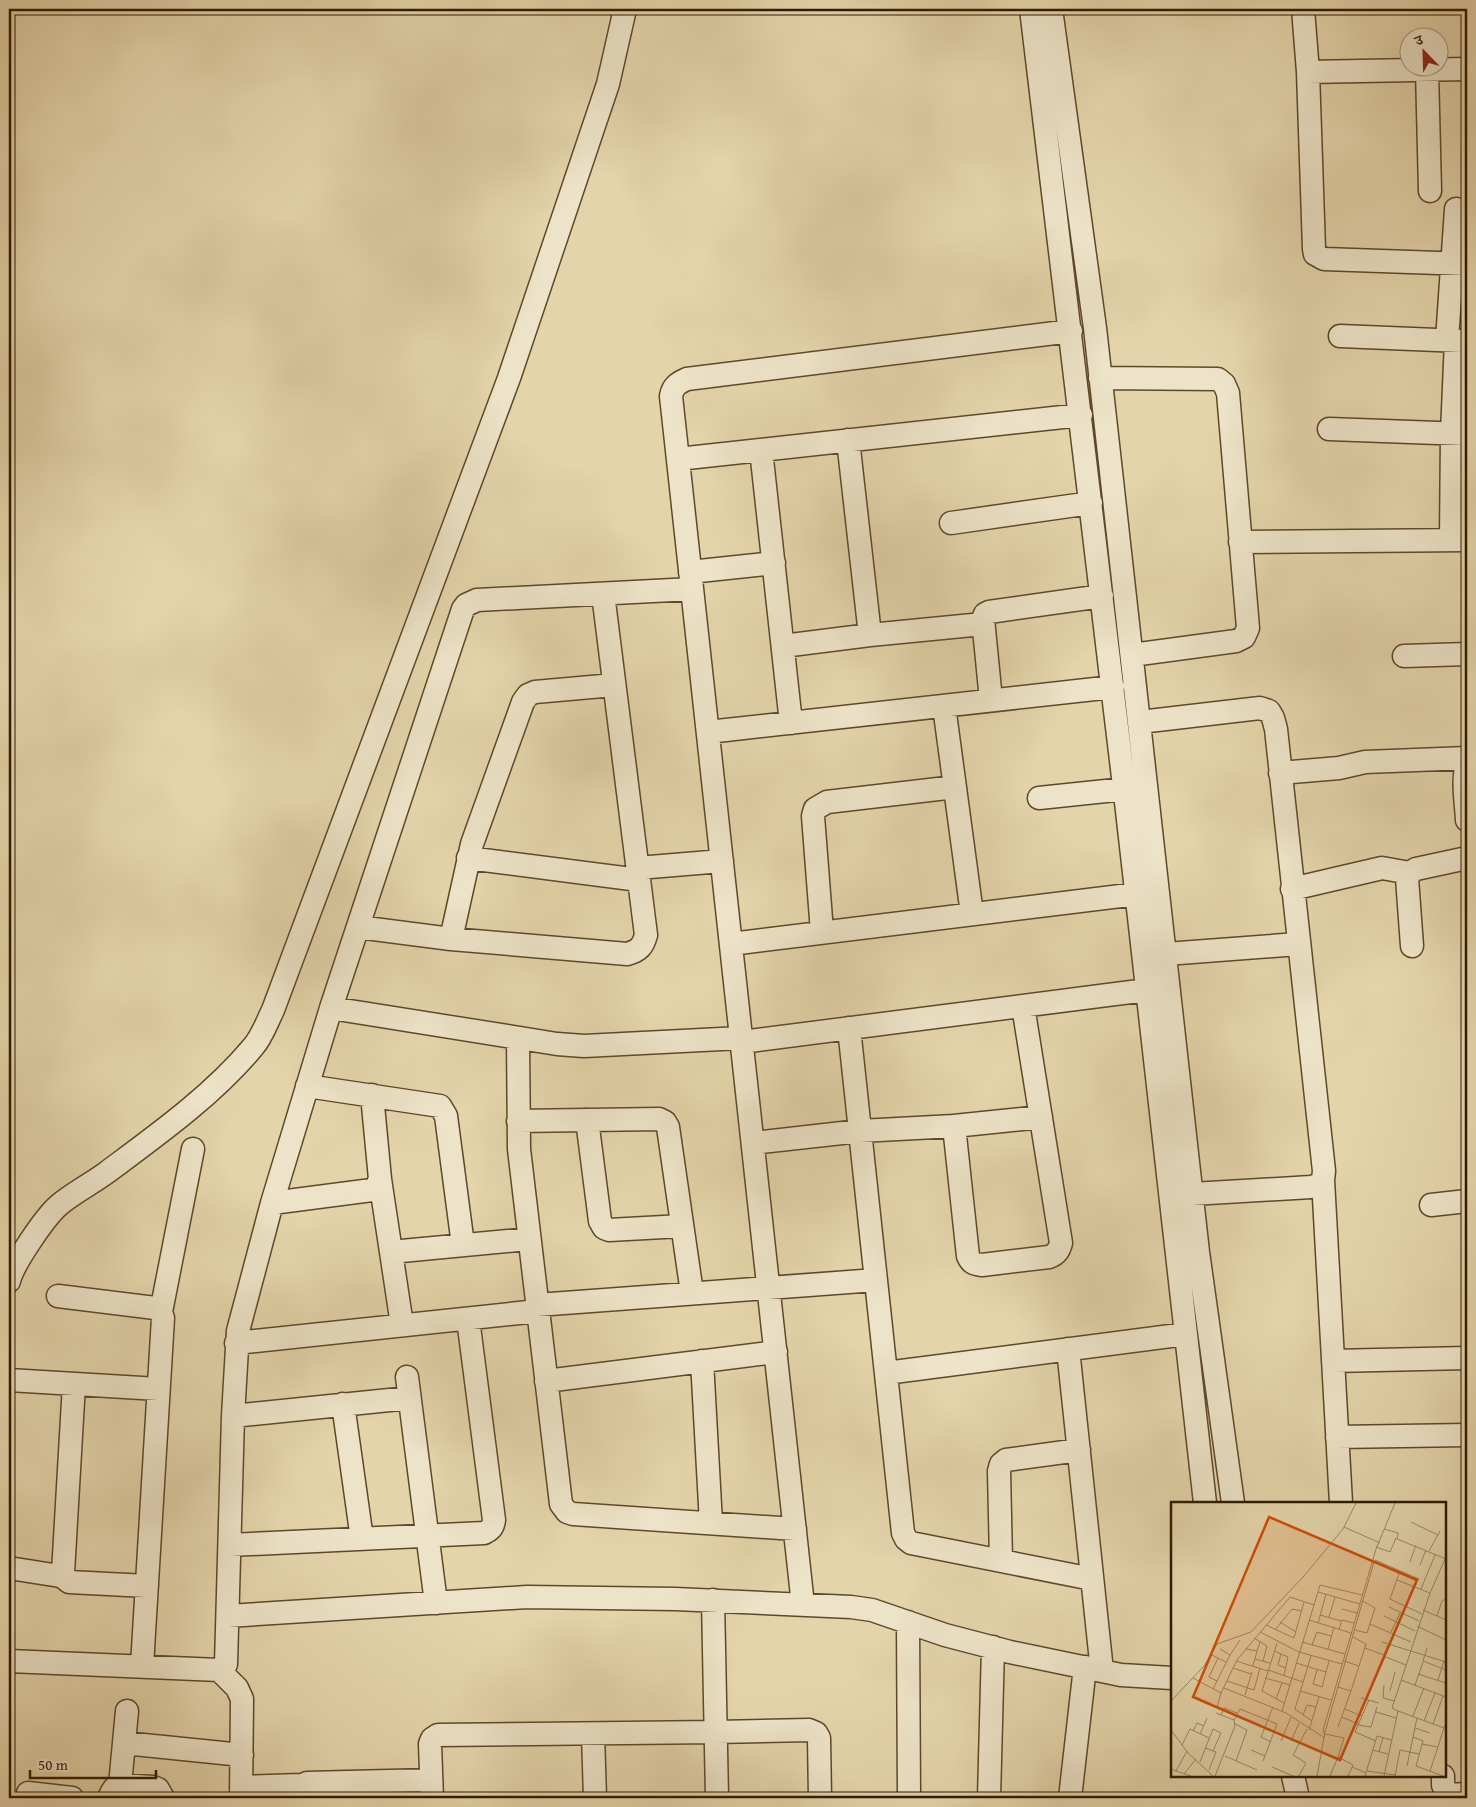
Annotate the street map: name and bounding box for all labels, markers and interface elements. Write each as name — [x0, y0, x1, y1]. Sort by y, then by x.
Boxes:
north arrow — [1398, 28, 1448, 78]
text: उ — [1411, 29, 1427, 51]
inset map — [1171, 1502, 1446, 1777]
scale bar — [30, 1747, 156, 1779]
text: 50 m — [38, 1754, 69, 1775]

